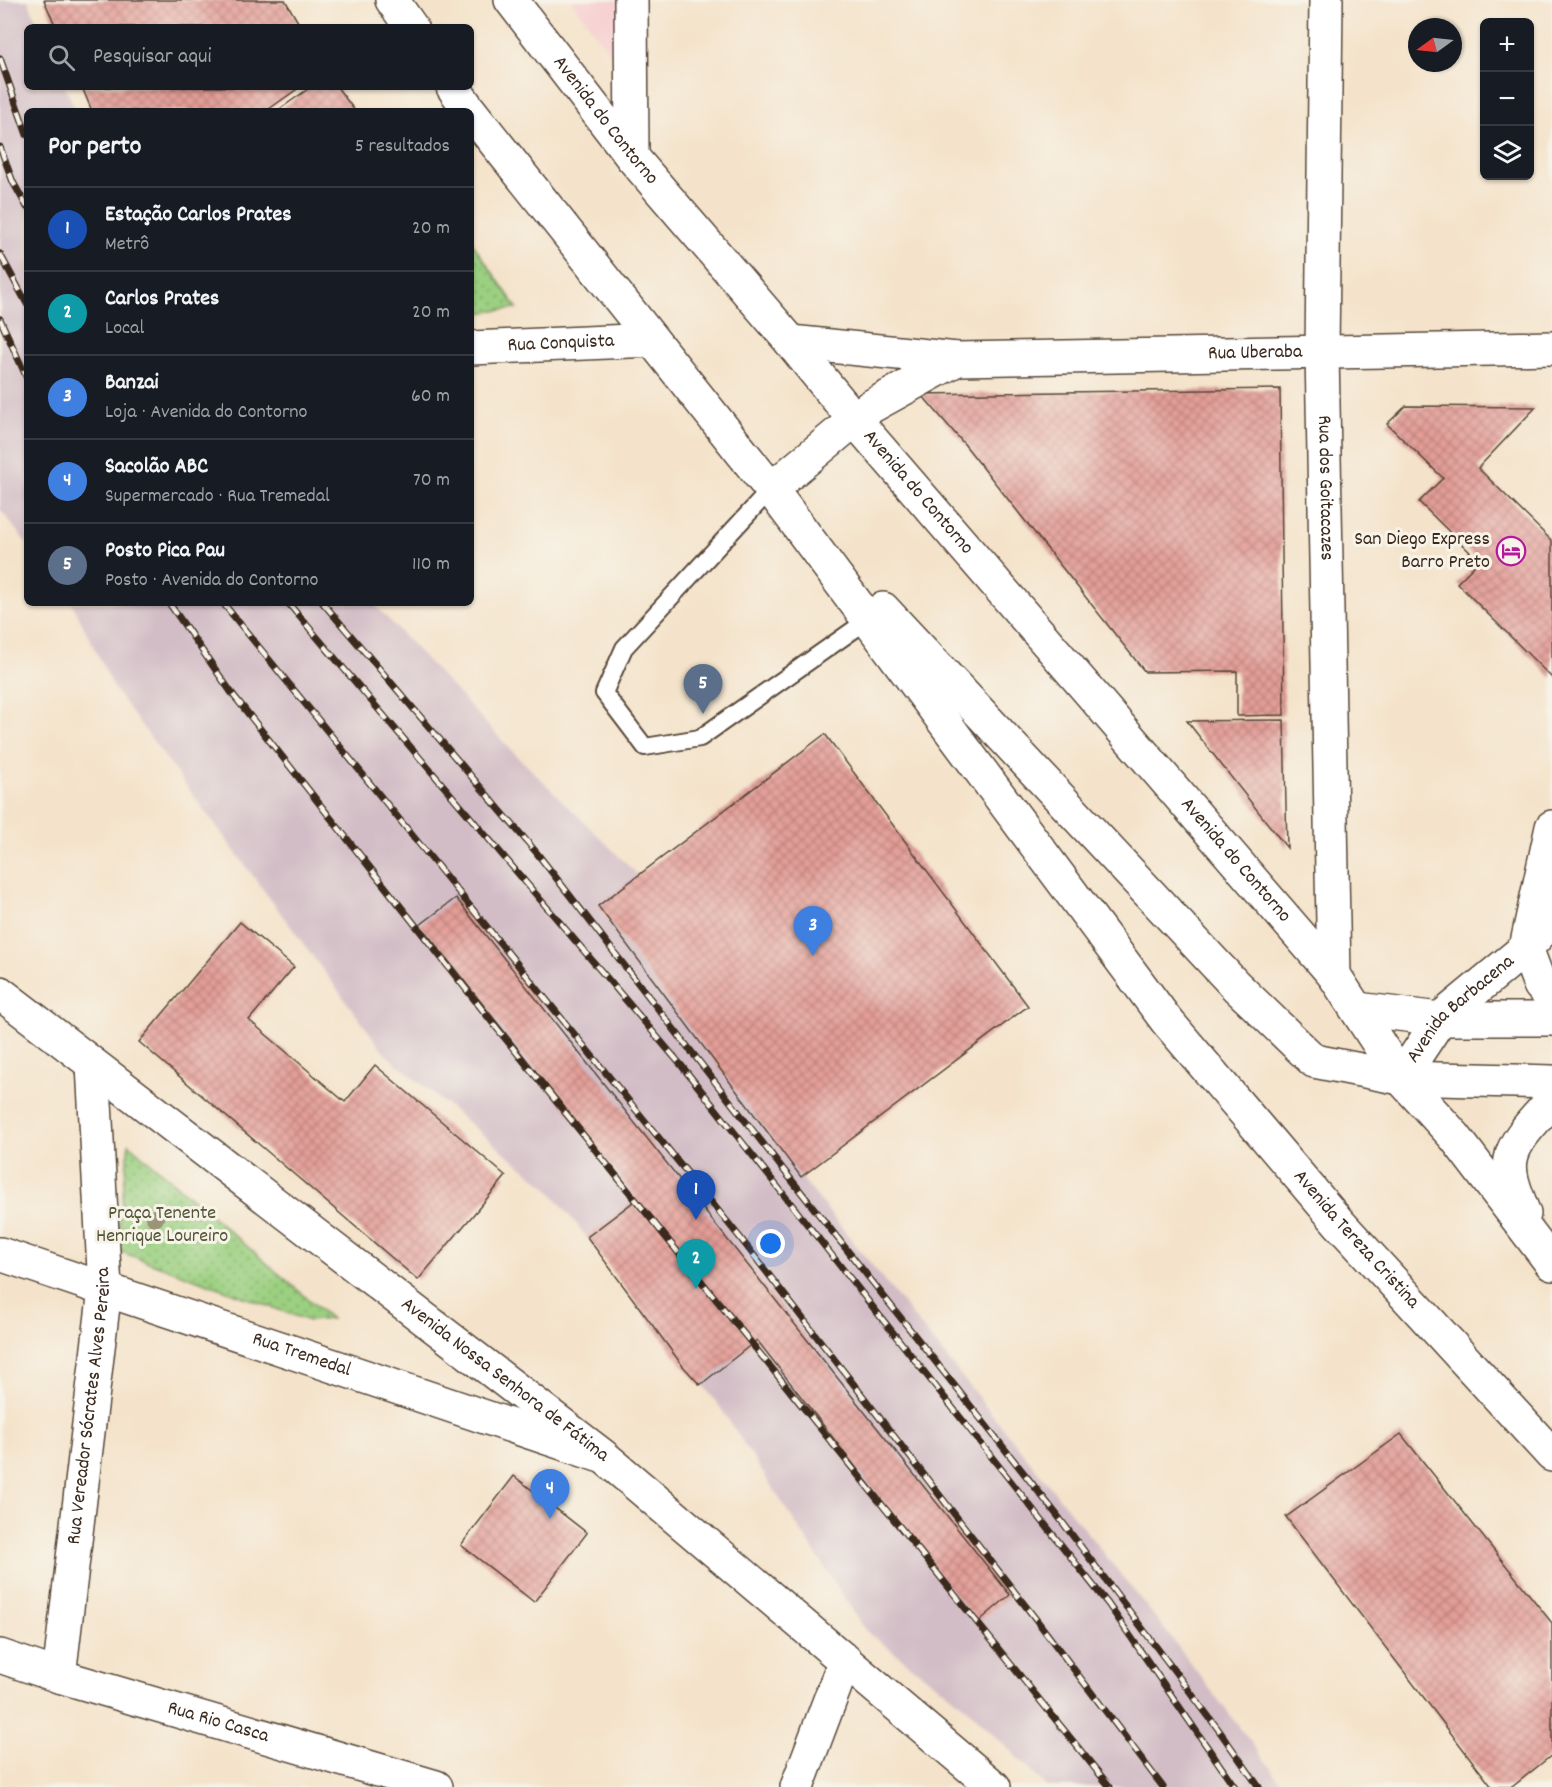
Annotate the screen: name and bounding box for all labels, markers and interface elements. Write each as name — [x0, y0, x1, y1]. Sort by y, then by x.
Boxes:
north arrow — [1408, 18, 1462, 72]
map controls — [1480, 18, 1534, 180]
button: + — [1480, 18, 1534, 72]
search box — [24, 24, 474, 90]
icon: search — [45, 41, 78, 74]
text: Pesquisar aqui — [93, 42, 212, 73]
street label: Avenida do Contorno — [545, 50, 664, 192]
button: − — [1480, 72, 1534, 126]
button: layers — [1480, 126, 1534, 180]
text: Por perto — [48, 129, 141, 166]
text: 5 resultados — [355, 133, 450, 161]
text: Estação Carlos Prates — [105, 200, 292, 231]
text: 1 — [65, 215, 70, 243]
text: 20 m — [412, 215, 450, 243]
text: Metrô — [105, 231, 149, 259]
text: Carlos Prates — [105, 284, 219, 315]
text: 2 — [63, 299, 72, 327]
text: 20 m — [412, 299, 450, 327]
text: Local — [105, 315, 144, 343]
street label: Rua Conquista — [507, 328, 615, 360]
street label: Rua Uberaba — [1208, 339, 1303, 368]
text: Banzai — [105, 368, 159, 399]
text: 3 — [63, 383, 72, 411]
text: 60 m — [411, 383, 450, 411]
text: Loja · Avenida do Contorno — [105, 399, 307, 427]
street label: Rua dos Goitacazes — [1309, 415, 1340, 561]
street label: Avenida do Contorno — [856, 424, 980, 561]
text: Sacolão ABC — [105, 452, 208, 483]
text: 4 — [63, 467, 72, 495]
text: 70 m — [413, 467, 450, 495]
text: Supermercado · Rua Tremedal — [105, 483, 330, 511]
place label: San Diego Express Barro Preto — [1354, 526, 1490, 577]
hotel icon: San Diego Express Barro Preto — [1495, 535, 1527, 567]
text: Posto Pica Pau — [105, 536, 225, 567]
text: 5 — [63, 551, 72, 579]
text: 110 m — [412, 551, 450, 579]
text: Posto · Avenida do Contorno — [105, 567, 318, 595]
pin: 5 — [684, 664, 722, 714]
street label: Avenida do Contorno — [1173, 792, 1297, 929]
pin: 3 — [794, 906, 832, 956]
street label: Avenida Barbacena — [1400, 948, 1521, 1069]
street label: Avenida Tereza Cristina — [1286, 1164, 1426, 1316]
pin: 1 — [676, 1170, 716, 1220]
park label: Praça Tenente Henrique Loureiro — [96, 1200, 228, 1251]
your location — [756, 1229, 785, 1258]
pin: 2 — [676, 1240, 716, 1289]
street label: Rua Vereador Sócrates Alves Pereira — [61, 1266, 119, 1546]
street label: Avenida Nossa Senhora de Fátima — [394, 1291, 615, 1470]
street label: Rua Tremedal — [248, 1326, 355, 1385]
pin: 4 — [530, 1470, 570, 1519]
street label: Rua Rio Casca — [164, 1695, 273, 1751]

